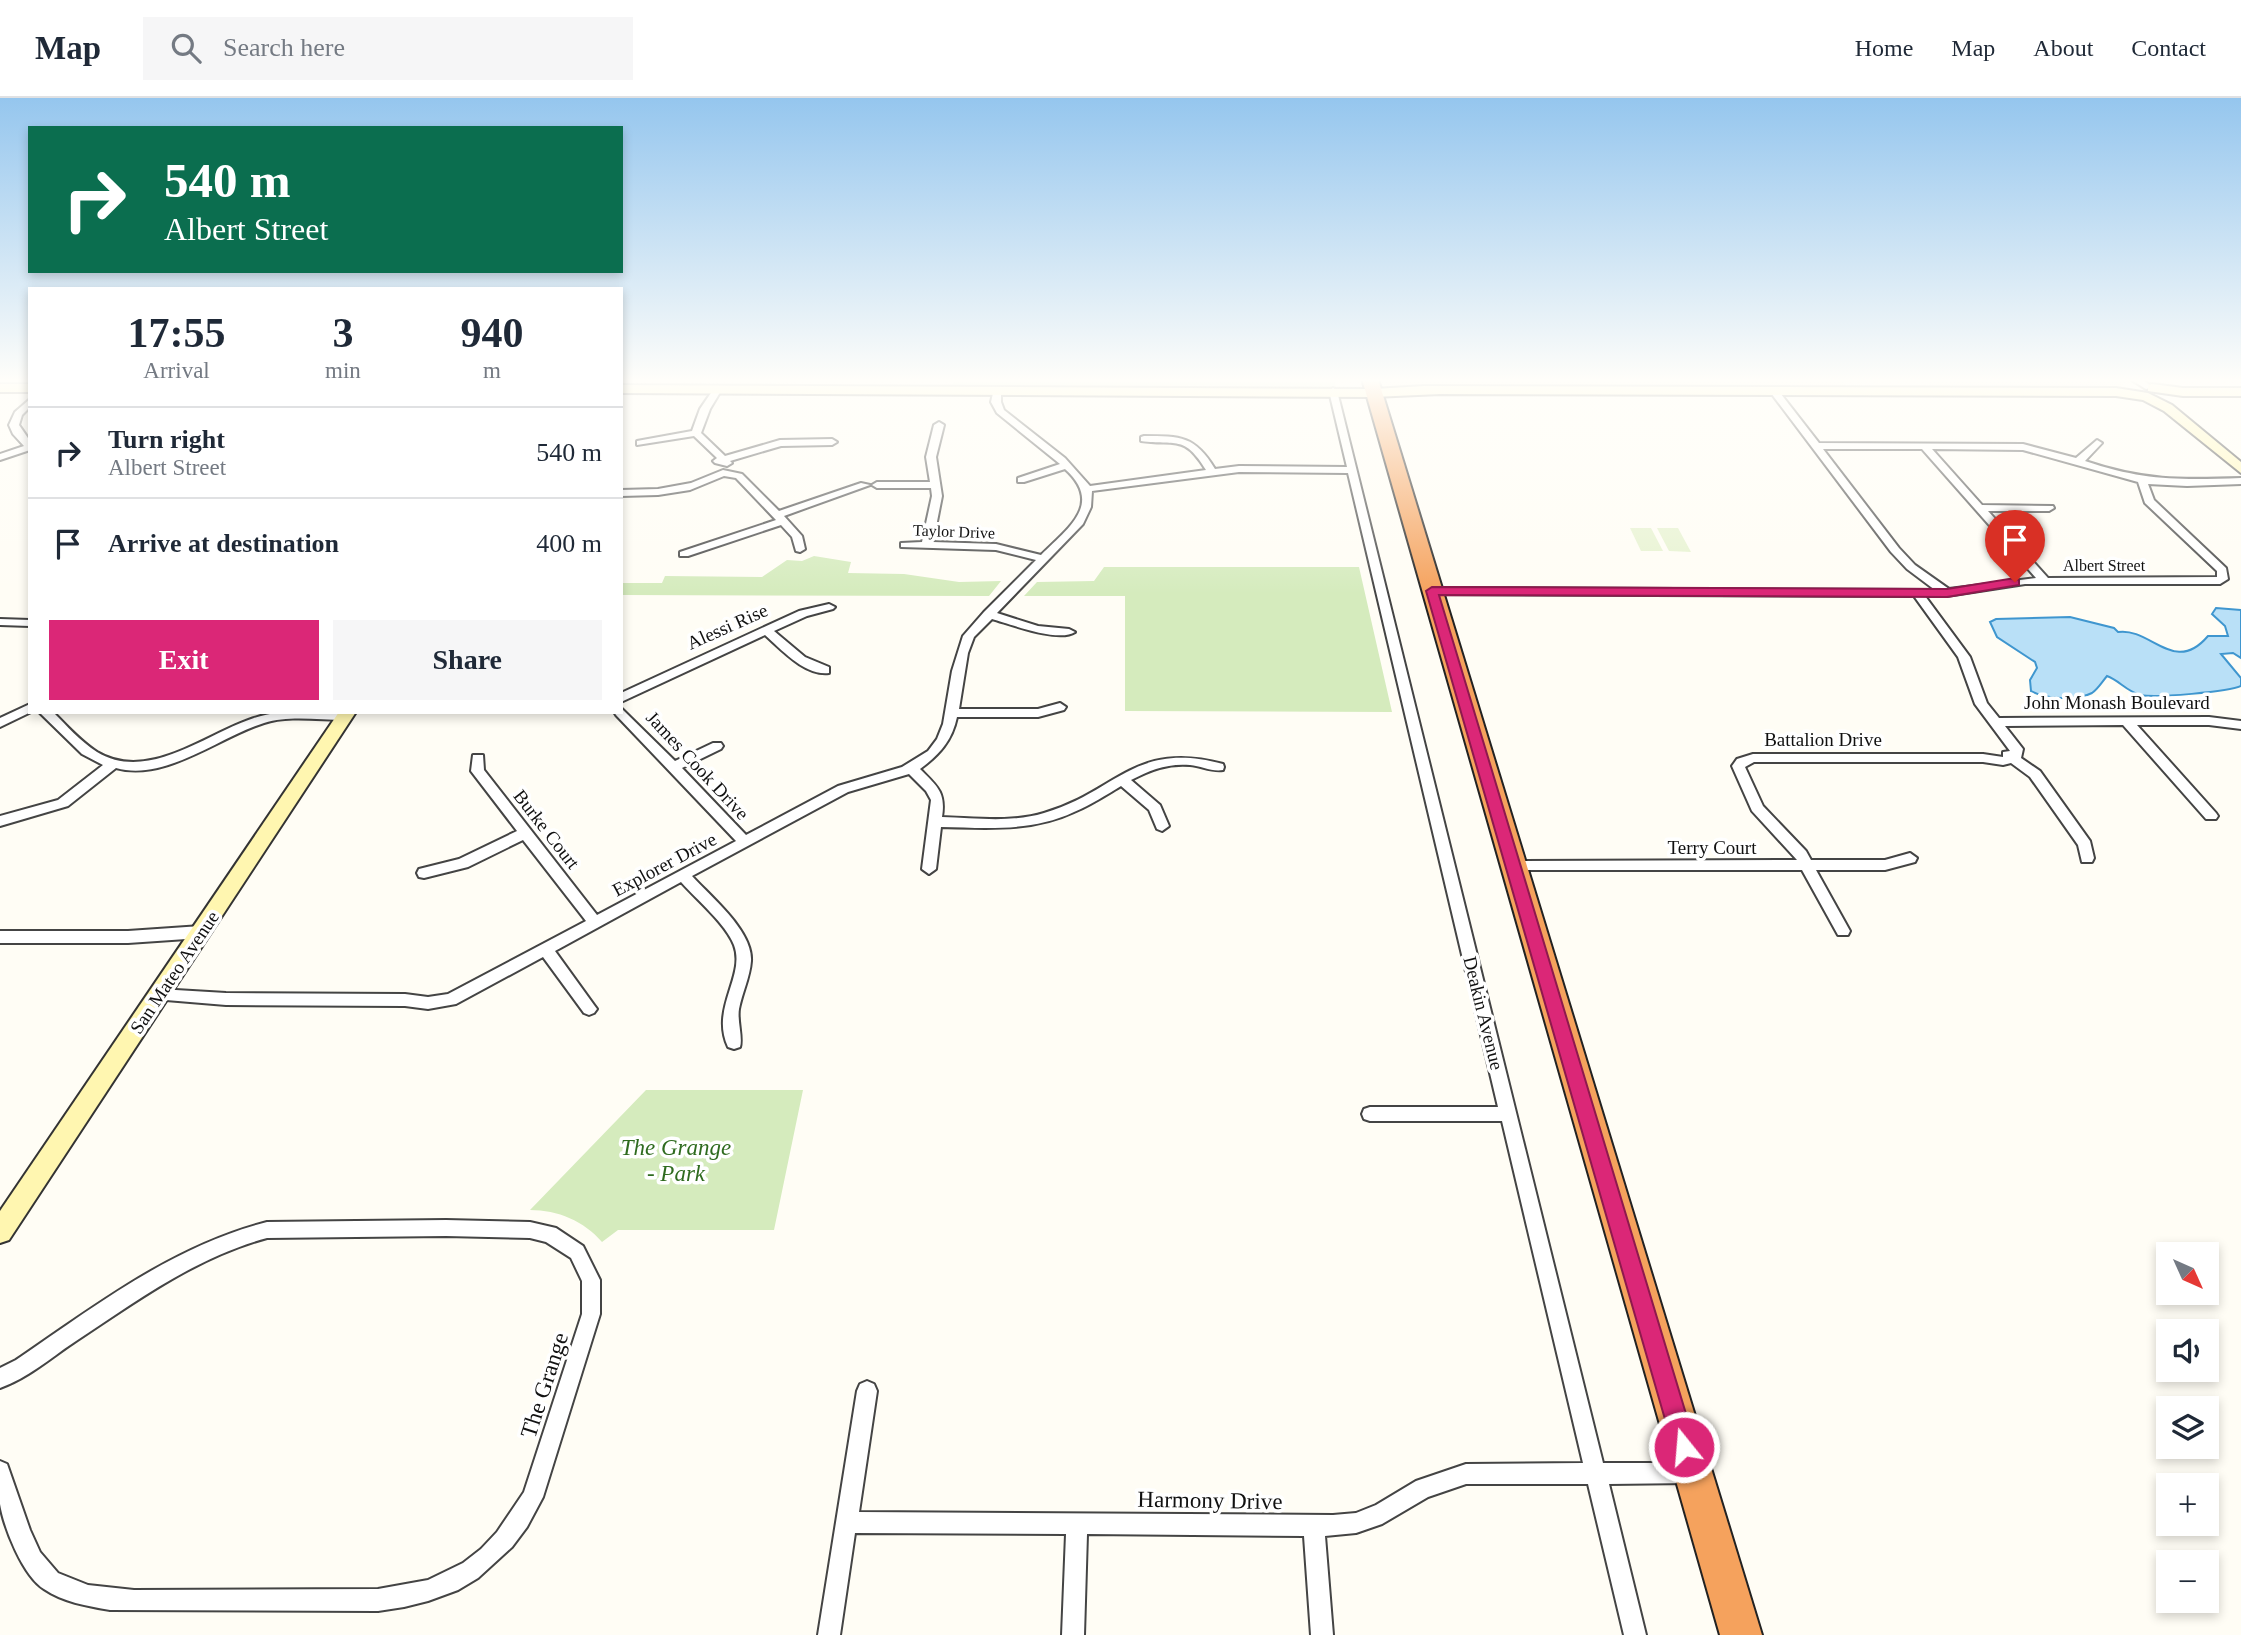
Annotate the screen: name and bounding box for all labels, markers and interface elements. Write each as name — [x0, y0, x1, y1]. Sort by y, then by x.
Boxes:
search box — [143, 17, 633, 80]
icon: search — [167, 29, 205, 67]
text: Map — [35, 30, 101, 66]
text: Search here — [223, 33, 345, 62]
text: Home — [1855, 35, 1913, 61]
text: Map — [1951, 35, 1995, 61]
text: About — [2033, 35, 2093, 61]
text: Contact — [2131, 35, 2206, 61]
text: 540 m — [164, 153, 291, 208]
icon: right — [49, 154, 140, 245]
text: Albert Street — [164, 211, 328, 247]
text: 17:55 — [128, 310, 226, 356]
text: 3 — [332, 310, 353, 356]
text: 940 — [460, 310, 523, 356]
text: Arrival — [143, 358, 210, 383]
text: min — [325, 358, 361, 383]
text: m — [483, 358, 501, 383]
text: Turn right — [108, 425, 225, 454]
icon: right — [49, 434, 87, 472]
text: 540 m — [536, 438, 602, 467]
text: Albert Street — [108, 455, 226, 480]
pin — [1985, 510, 2045, 582]
icon: arrive — [1996, 521, 2034, 559]
street label: Taylor Drive — [913, 522, 995, 542]
icon: arrive — [49, 525, 87, 563]
text: Arrive at destination — [108, 529, 339, 558]
text: 400 m — [536, 529, 602, 558]
street label: Albert Street — [2063, 557, 2146, 574]
street label: Alessi Rise — [684, 599, 771, 654]
button: Exit — [49, 620, 319, 700]
button: Share — [333, 620, 602, 700]
street label: John Monash Boulevard — [2024, 692, 2210, 713]
street label: James Cook Drive — [642, 707, 753, 824]
street label: Battalion Drive — [1764, 729, 1882, 750]
street label: Burke Court — [509, 786, 584, 874]
street label: Explorer Drive — [609, 828, 720, 901]
street label: Terry Court — [1668, 837, 1757, 858]
street label: San Mateo Avenue — [126, 907, 223, 1037]
street label: Deakin Avenue — [1459, 954, 1508, 1072]
park label: The Grange - Park — [621, 1135, 731, 1186]
north arrow — [2156, 1242, 2219, 1306]
map controls — [2156, 1242, 2219, 1613]
button: sound — [2156, 1319, 2219, 1382]
street label: The Grange — [516, 1329, 573, 1441]
button: layers — [2156, 1396, 2219, 1459]
position arrow — [1647, 1410, 1721, 1484]
button: + — [2156, 1473, 2219, 1536]
street label: Harmony Drive — [1137, 1487, 1283, 1514]
button: − — [2156, 1550, 2219, 1613]

